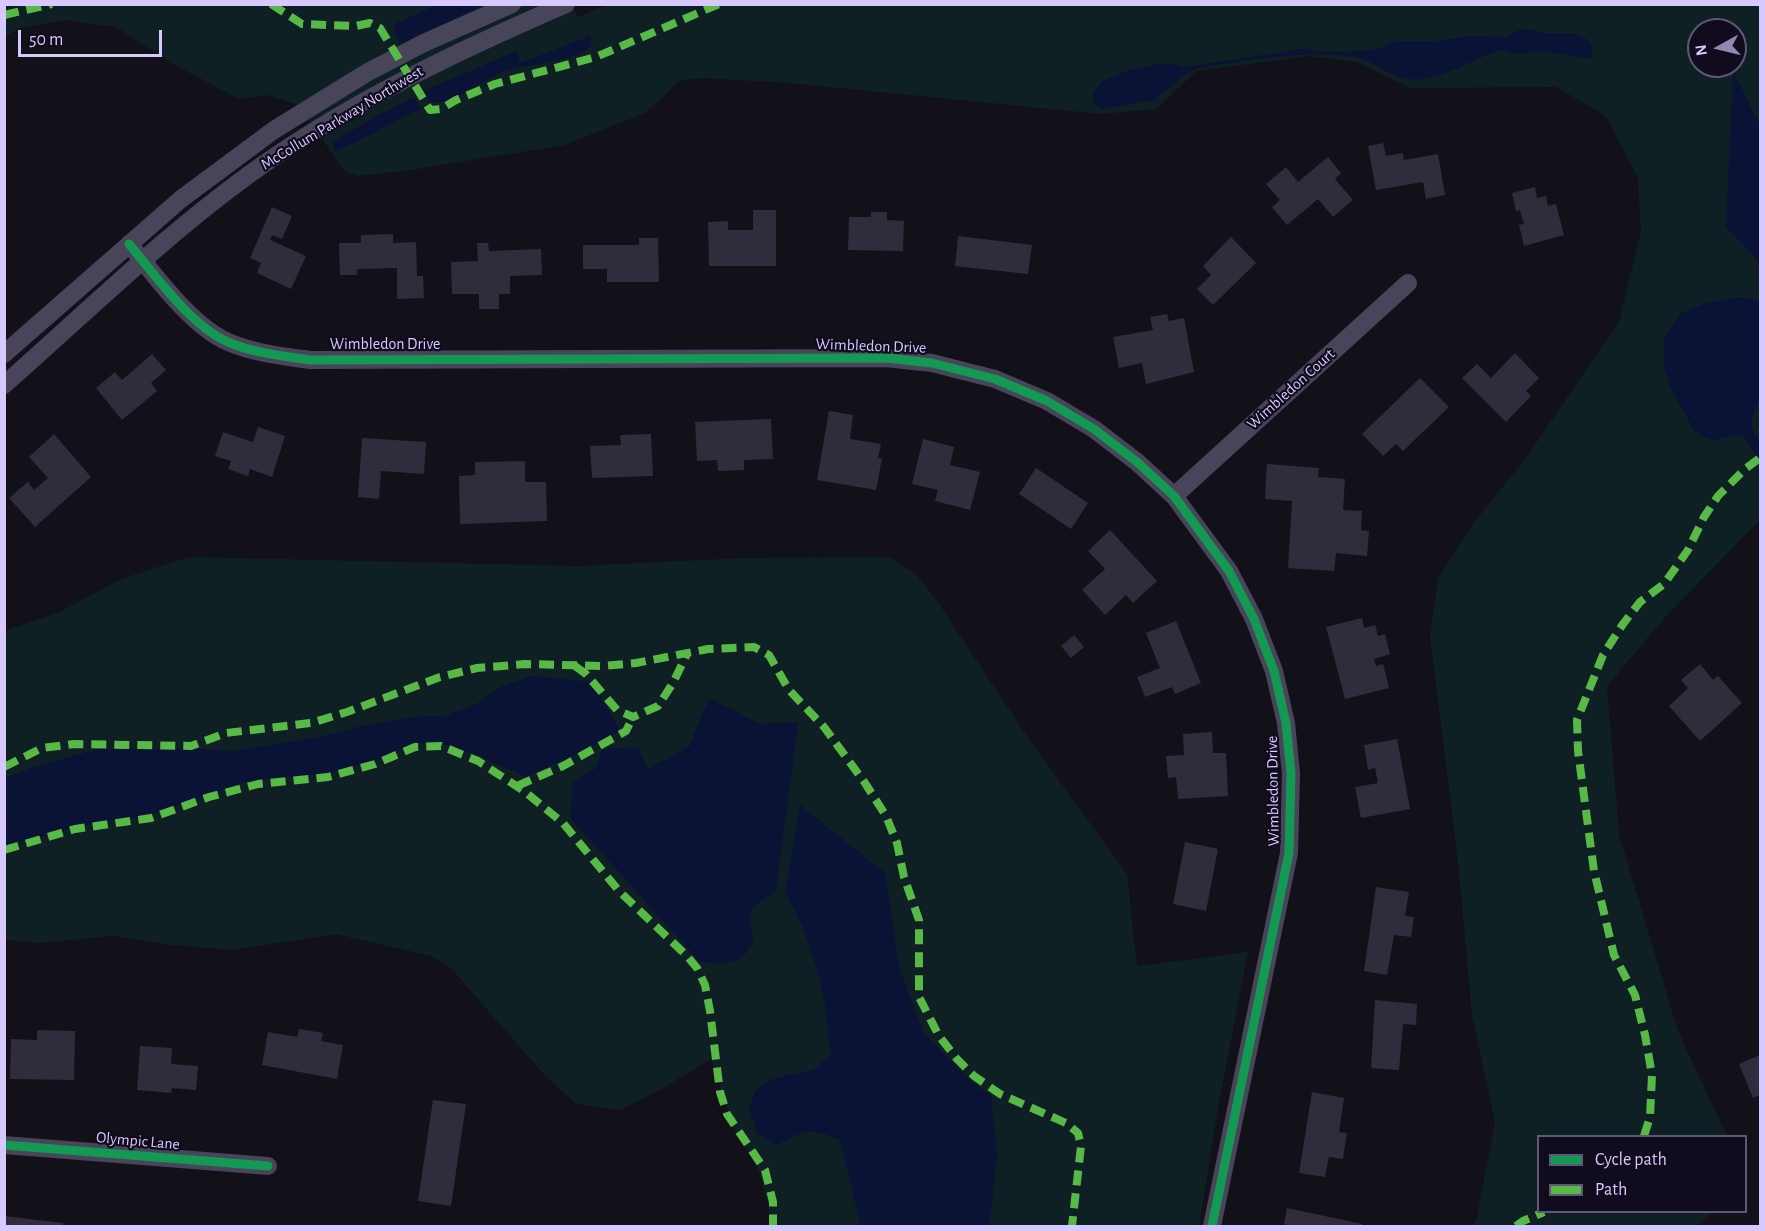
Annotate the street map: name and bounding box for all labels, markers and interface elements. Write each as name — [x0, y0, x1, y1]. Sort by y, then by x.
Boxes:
scale bar — [21, 18, 165, 56]
north arrow — [1687, 18, 1747, 78]
text: 50 m — [29, 31, 63, 49]
text: N — [1692, 44, 1710, 57]
street label: McCollum Parkway Northwest — [257, 62, 427, 174]
street label: Wimbledon Drive — [330, 334, 440, 354]
street label: Wimbledon Drive — [815, 334, 927, 358]
street label: Wimbledon Court — [1243, 345, 1339, 433]
street label: Wimbledon Drive — [1262, 736, 1284, 846]
street label: Olympic Lane — [95, 1128, 181, 1154]
legend — [1537, 1135, 1747, 1213]
text: Cycle path — [1595, 1151, 1667, 1169]
text: Path — [1595, 1181, 1627, 1199]

